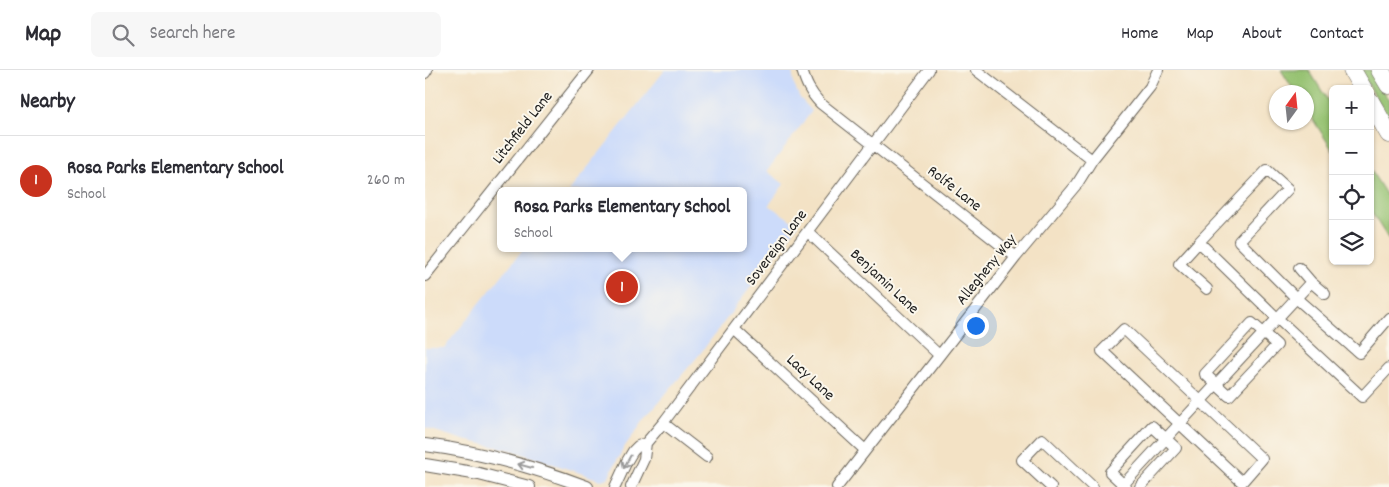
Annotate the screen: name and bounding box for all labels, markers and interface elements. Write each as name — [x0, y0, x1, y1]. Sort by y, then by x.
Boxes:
search box — [91, 12, 441, 57]
text: Map — [25, 18, 61, 52]
icon: search — [109, 21, 137, 49]
text: Search here — [149, 21, 235, 48]
text: Home — [1121, 22, 1158, 47]
text: Map — [1186, 22, 1214, 47]
text: About — [1242, 22, 1282, 47]
text: Contact — [1310, 22, 1364, 47]
north arrow — [1269, 85, 1314, 130]
map controls — [1329, 85, 1374, 265]
button: + — [1329, 85, 1374, 130]
street label: Litchfield Lane — [487, 87, 559, 169]
text: Nearby — [20, 88, 75, 118]
button: − — [1329, 130, 1374, 175]
text: Rosa Parks Elementary School — [67, 156, 284, 183]
street label: Rolfe Lane — [922, 160, 986, 218]
text: 1 — [34, 169, 38, 192]
text: 260 m — [367, 169, 405, 192]
button: locate — [1329, 175, 1374, 220]
text: School — [67, 183, 106, 206]
popup — [497, 187, 747, 252]
text: Rosa Parks Elementary School — [514, 195, 730, 222]
street label: Sovereign Lane — [741, 205, 813, 291]
button: layers — [1329, 220, 1374, 265]
text: School — [514, 222, 553, 245]
street label: Allegheny Way — [951, 229, 1023, 310]
street label: Benjamin Lane — [844, 244, 924, 320]
pin: 1 — [606, 268, 638, 306]
your location — [963, 313, 989, 339]
street label: Lacy Lane — [781, 349, 839, 407]
one-way arrow — [622, 454, 632, 468]
one-way arrow — [517, 461, 533, 470]

